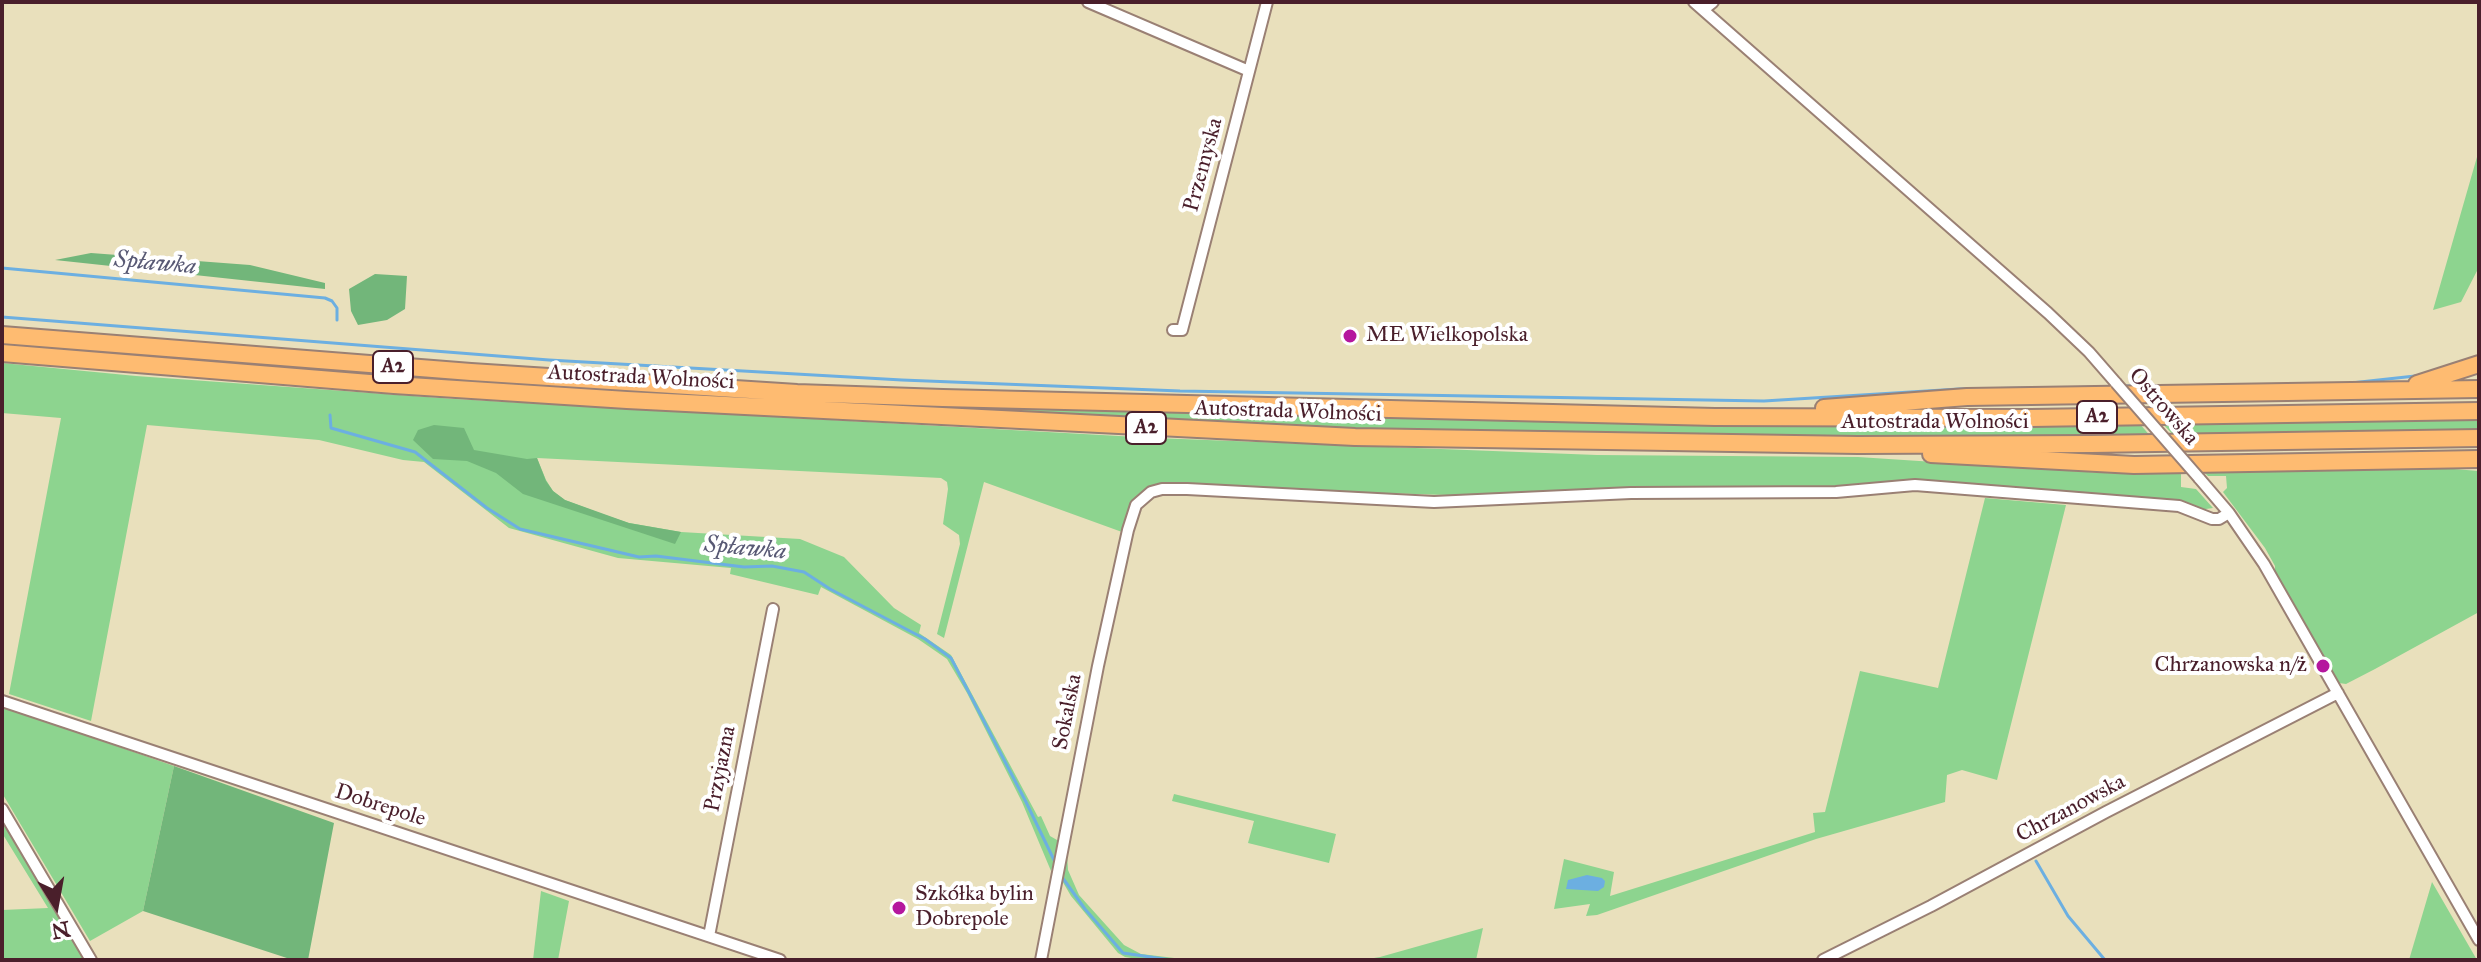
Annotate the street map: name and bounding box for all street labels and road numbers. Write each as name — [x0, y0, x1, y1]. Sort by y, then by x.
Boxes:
street label: Przemyska — [1179, 115, 1229, 215]
road number: A2 — [373, 351, 413, 383]
street label: Autostrada Wolności — [547, 360, 735, 396]
street label: Ostrowska — [2122, 363, 2204, 451]
street label: Autostrada Wolności — [1194, 396, 1382, 428]
road number: A2 — [2077, 401, 2117, 433]
street label: Autostrada Wolności — [1841, 410, 2029, 436]
road number: A2 — [1126, 412, 1166, 444]
street label: Sokalska — [1048, 672, 1088, 752]
street label: Przyjazna — [700, 724, 742, 814]
street label: Chrzanowska — [2012, 769, 2130, 849]
street label: Dobrepole — [331, 779, 429, 833]

